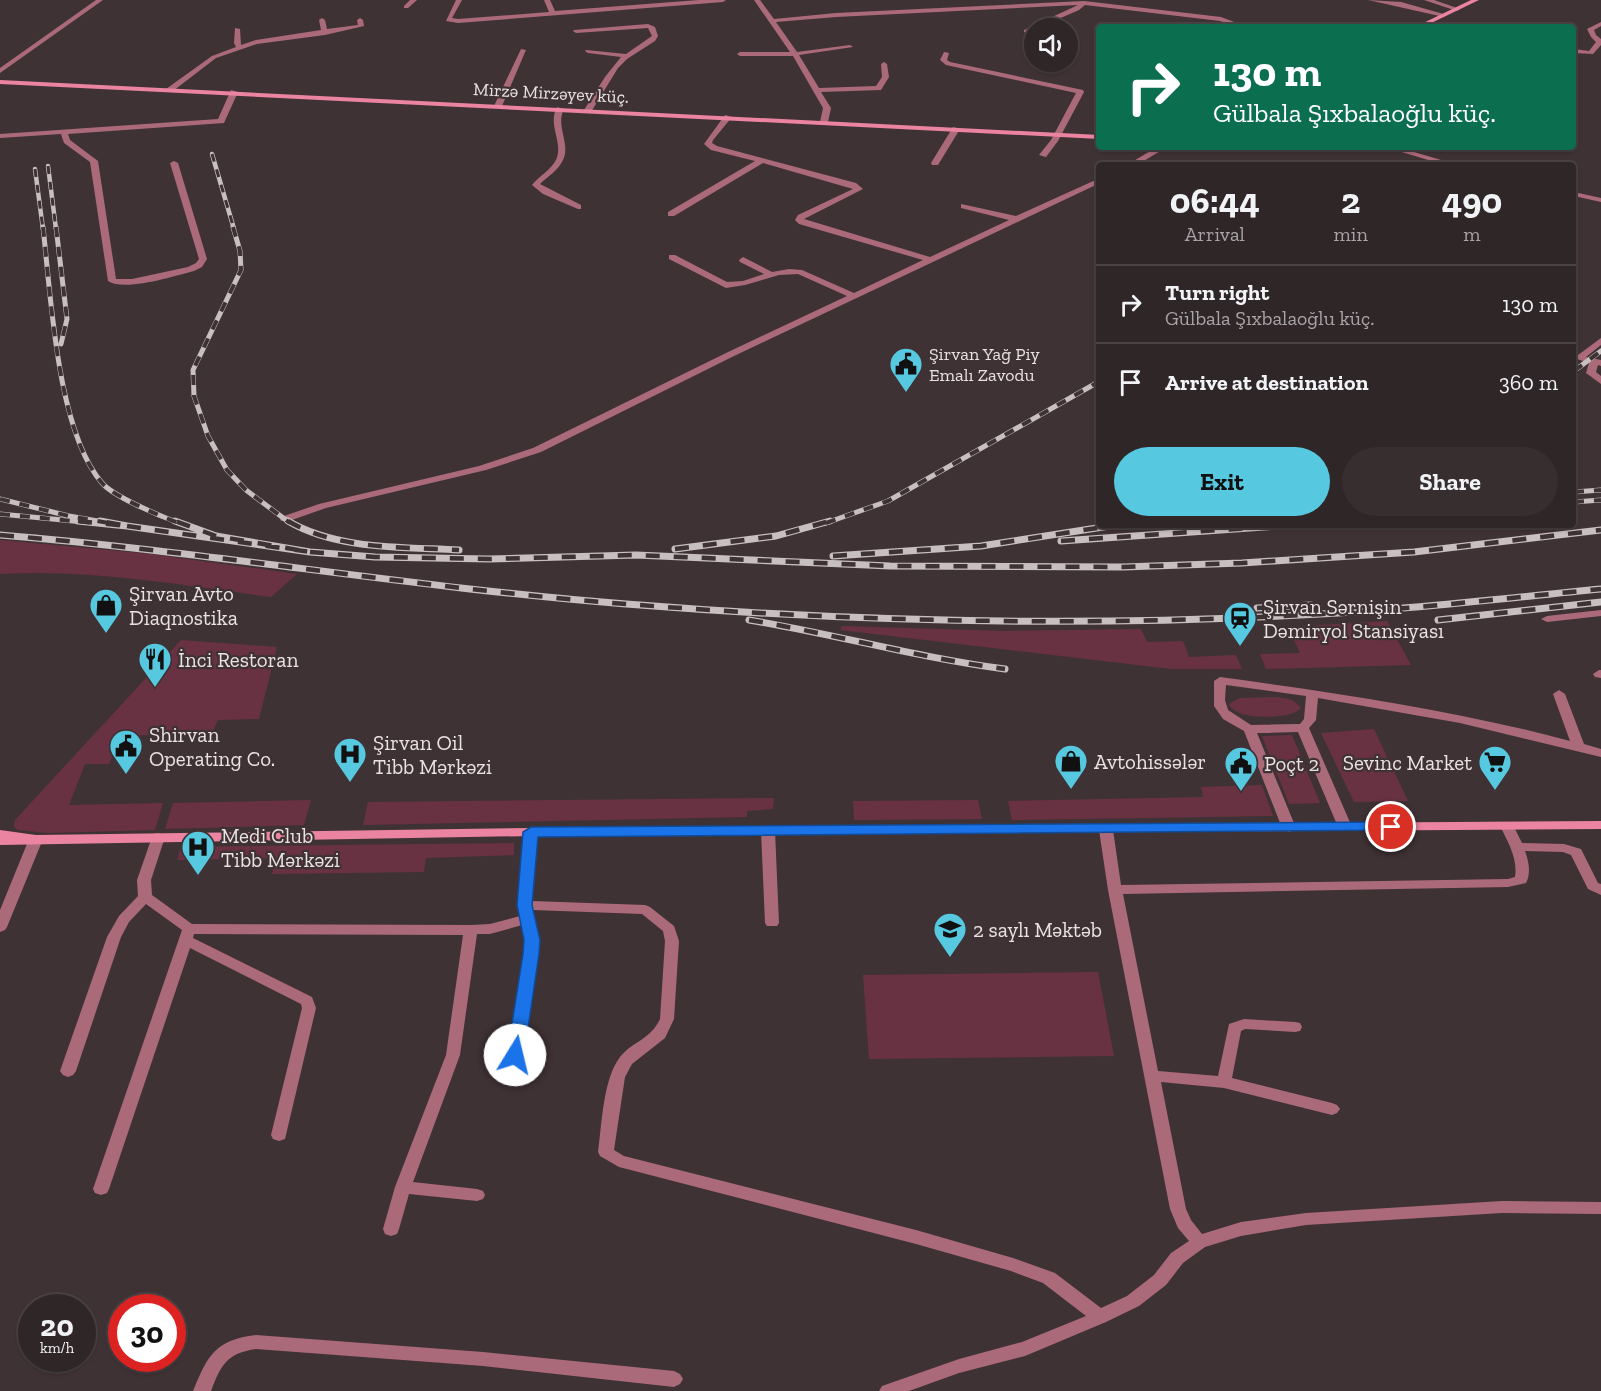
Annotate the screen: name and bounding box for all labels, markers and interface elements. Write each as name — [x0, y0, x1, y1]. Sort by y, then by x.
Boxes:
map controls — [1024, 18, 1078, 72]
button: sound — [1024, 18, 1078, 72]
text: 130 m — [1213, 46, 1321, 97]
icon: right — [1114, 48, 1192, 126]
street label: Mirzə Mirzəyev küç. — [473, 78, 629, 108]
text: Gülbala Şıxbalaoğlu küç. — [1213, 97, 1496, 129]
text: 06:44 — [1170, 179, 1260, 222]
text: 2 — [1341, 179, 1360, 222]
text: 490 — [1442, 179, 1502, 222]
text: Arrival — [1185, 222, 1245, 246]
text: min — [1334, 222, 1368, 246]
text: m — [1463, 222, 1481, 246]
text: Turn right — [1165, 279, 1269, 306]
icon: right — [1114, 288, 1147, 321]
text: 130 m — [1502, 291, 1558, 318]
text: Gülbala Şıxbalaoğlu küç. — [1165, 306, 1375, 330]
place label: Şirvan Yağ Piy Emalı Zavodu — [929, 343, 1040, 386]
public building icon: Şirvan Yağ Piy Emalı Zavodu — [888, 346, 924, 393]
icon: arrive — [1114, 366, 1147, 399]
text: Arrive at destination — [1165, 369, 1368, 396]
text: 360 m — [1499, 369, 1558, 396]
button: Exit — [1114, 447, 1330, 516]
button: Share — [1342, 447, 1558, 516]
place label: Şirvan Avto Diaqnostika — [129, 581, 238, 630]
shop icon: Şirvan Avto Diaqnostika — [88, 587, 124, 634]
place label: Şirvan Sərnişin Dəmiryol Stansiyası — [1263, 594, 1444, 643]
station icon: Şirvan Sərnişin Dəmiryol Stansiyası — [1222, 600, 1258, 647]
restaurant icon: İnci Restoran — [137, 641, 173, 688]
place label: İnci Restoran — [178, 647, 298, 672]
place label: Shirvan Operating Co. — [149, 722, 275, 771]
public building icon: Shirvan Operating Co. — [108, 728, 144, 775]
place label: Şirvan Oil Tibb Mərkəzi — [373, 730, 492, 779]
hospital icon: Şirvan Oil Tibb Mərkəzi — [332, 736, 368, 783]
shop icon: Avtohissələr — [1053, 743, 1089, 790]
supermarket icon: Sevinc Market — [1477, 744, 1513, 791]
public building icon: Poçt 2 — [1223, 745, 1259, 792]
place label: Avtohissələr — [1094, 749, 1206, 774]
place label: Sevinc Market — [1343, 750, 1472, 775]
place label: Poçt 2 — [1264, 751, 1319, 776]
pin — [1365, 801, 1416, 852]
icon: arrive — [1374, 810, 1407, 843]
place label: Medi Club Tibb Mərkəzi — [221, 823, 340, 872]
hospital icon: Medi Club Tibb Mərkəzi — [180, 829, 216, 876]
school or university icon: 2 saylı Məktəb — [932, 911, 968, 958]
place label: 2 saylı Məktəb — [973, 917, 1102, 942]
position arrow — [483, 1023, 547, 1087]
speed limit sign: 30 — [108, 1294, 186, 1372]
text: 20 — [40, 1308, 74, 1344]
text: km/h — [40, 1339, 74, 1357]

